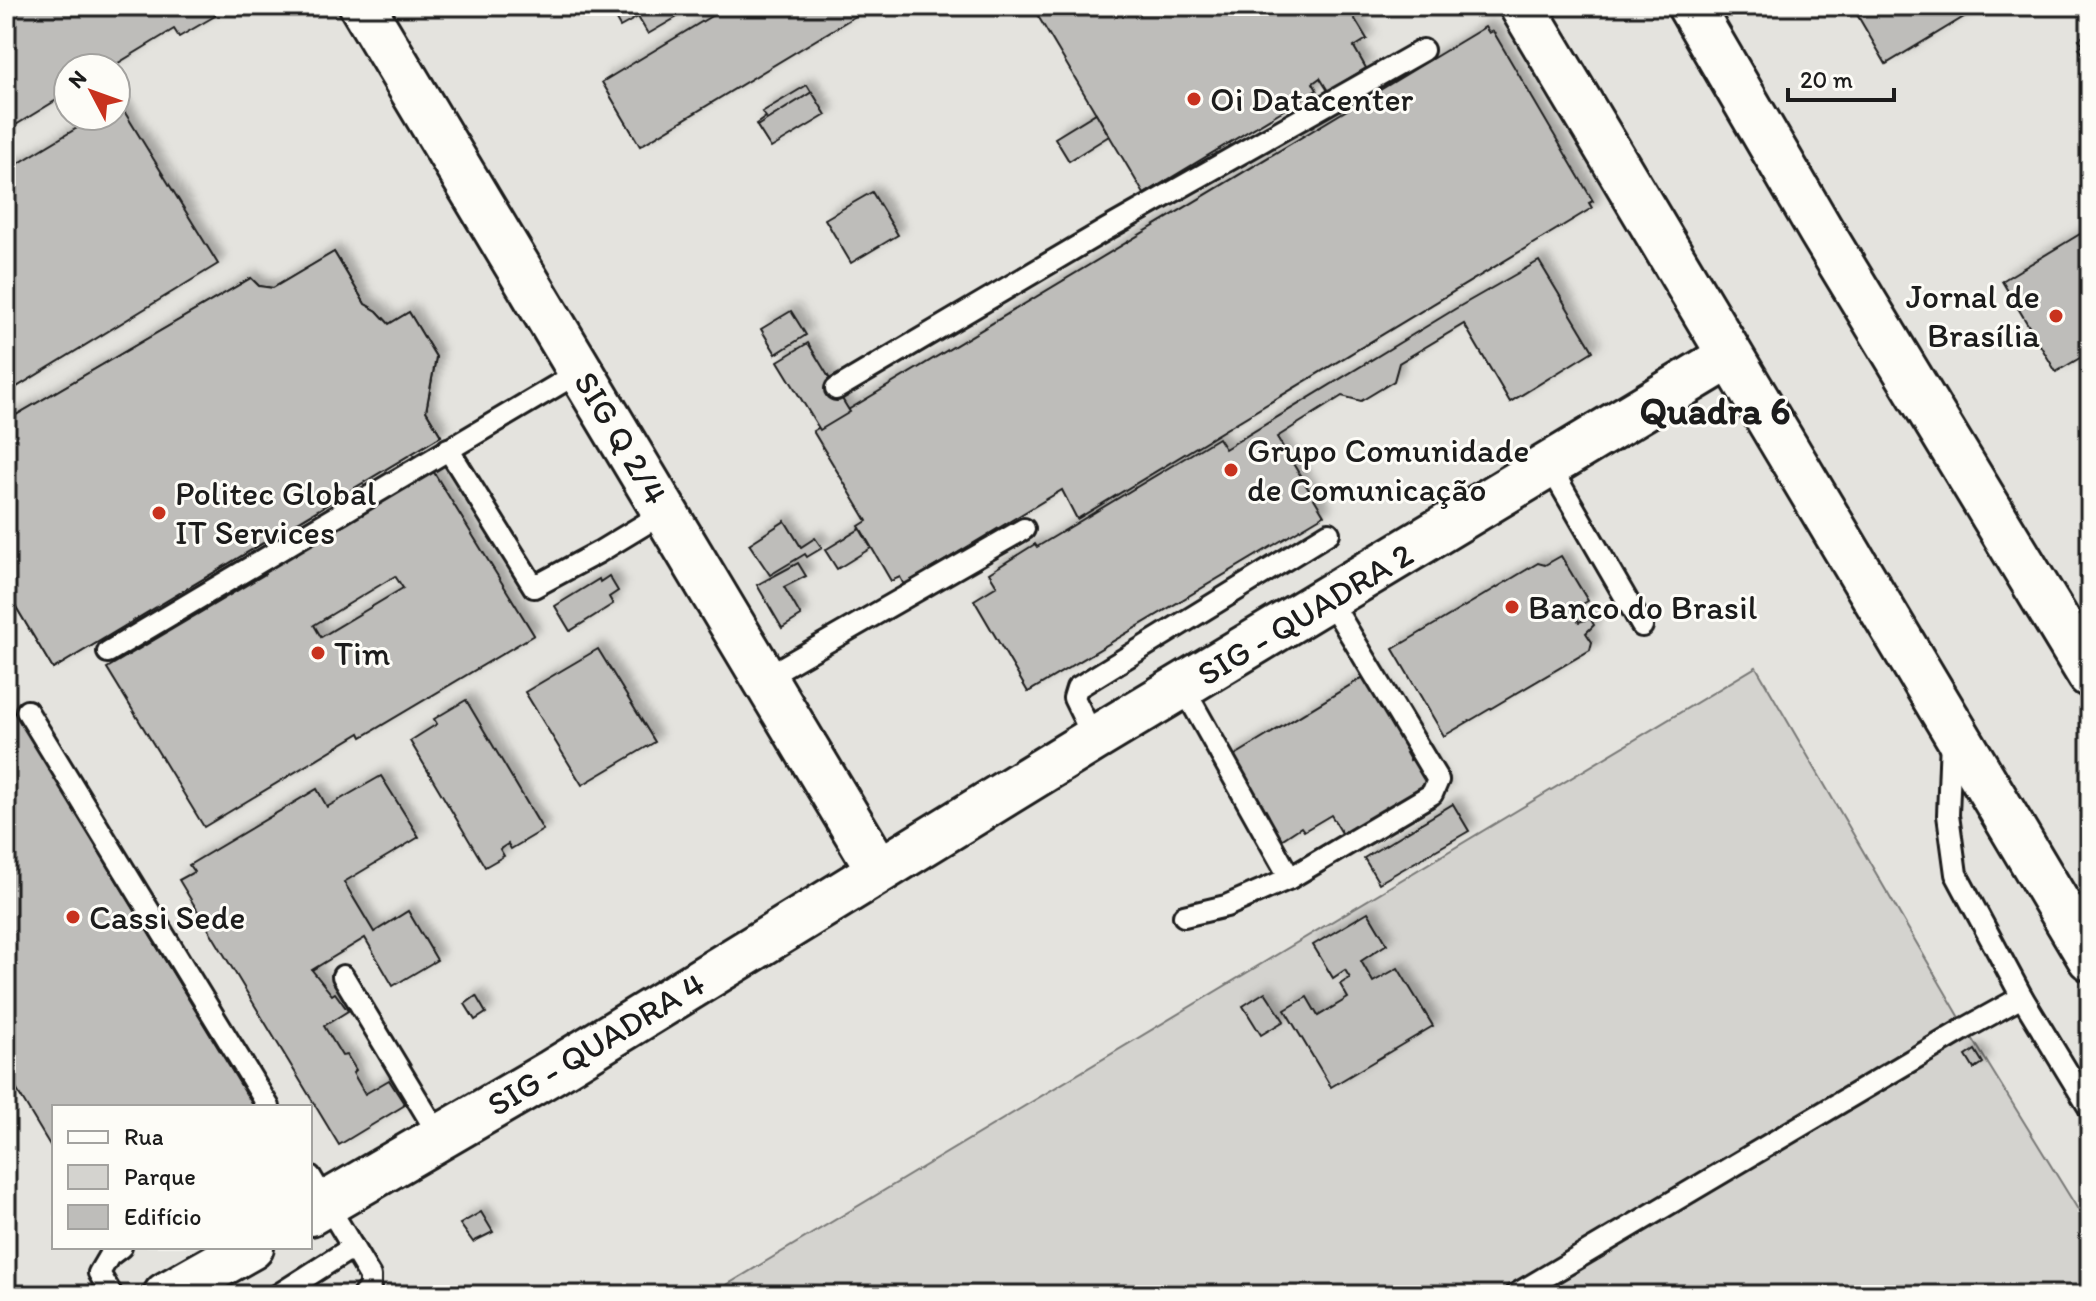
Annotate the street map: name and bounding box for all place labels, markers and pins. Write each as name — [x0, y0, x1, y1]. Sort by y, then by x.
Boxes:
place label: Oi Datacenter — [1210, 79, 1414, 120]
marker: Oi Datacenter — [1185, 90, 1203, 108]
place label: Jornal de Brasília — [1906, 276, 2040, 356]
marker: Jornal de Brasília — [2047, 307, 2065, 325]
place label: Grupo Comunidade de Comunicação — [1247, 430, 1529, 510]
marker: Grupo Comunidade de Comunicação — [1222, 461, 1240, 479]
place label: Politec Global IT Services — [175, 473, 377, 553]
marker: Politec Global IT Services — [150, 504, 168, 522]
place label: Banco do Brasil — [1528, 587, 1758, 628]
marker: Banco do Brasil — [1503, 598, 1521, 616]
place label: Tim — [334, 633, 390, 674]
marker: Tim — [309, 644, 327, 662]
place label: Cassi Sede — [89, 897, 245, 938]
marker: Cassi Sede — [64, 908, 82, 926]

